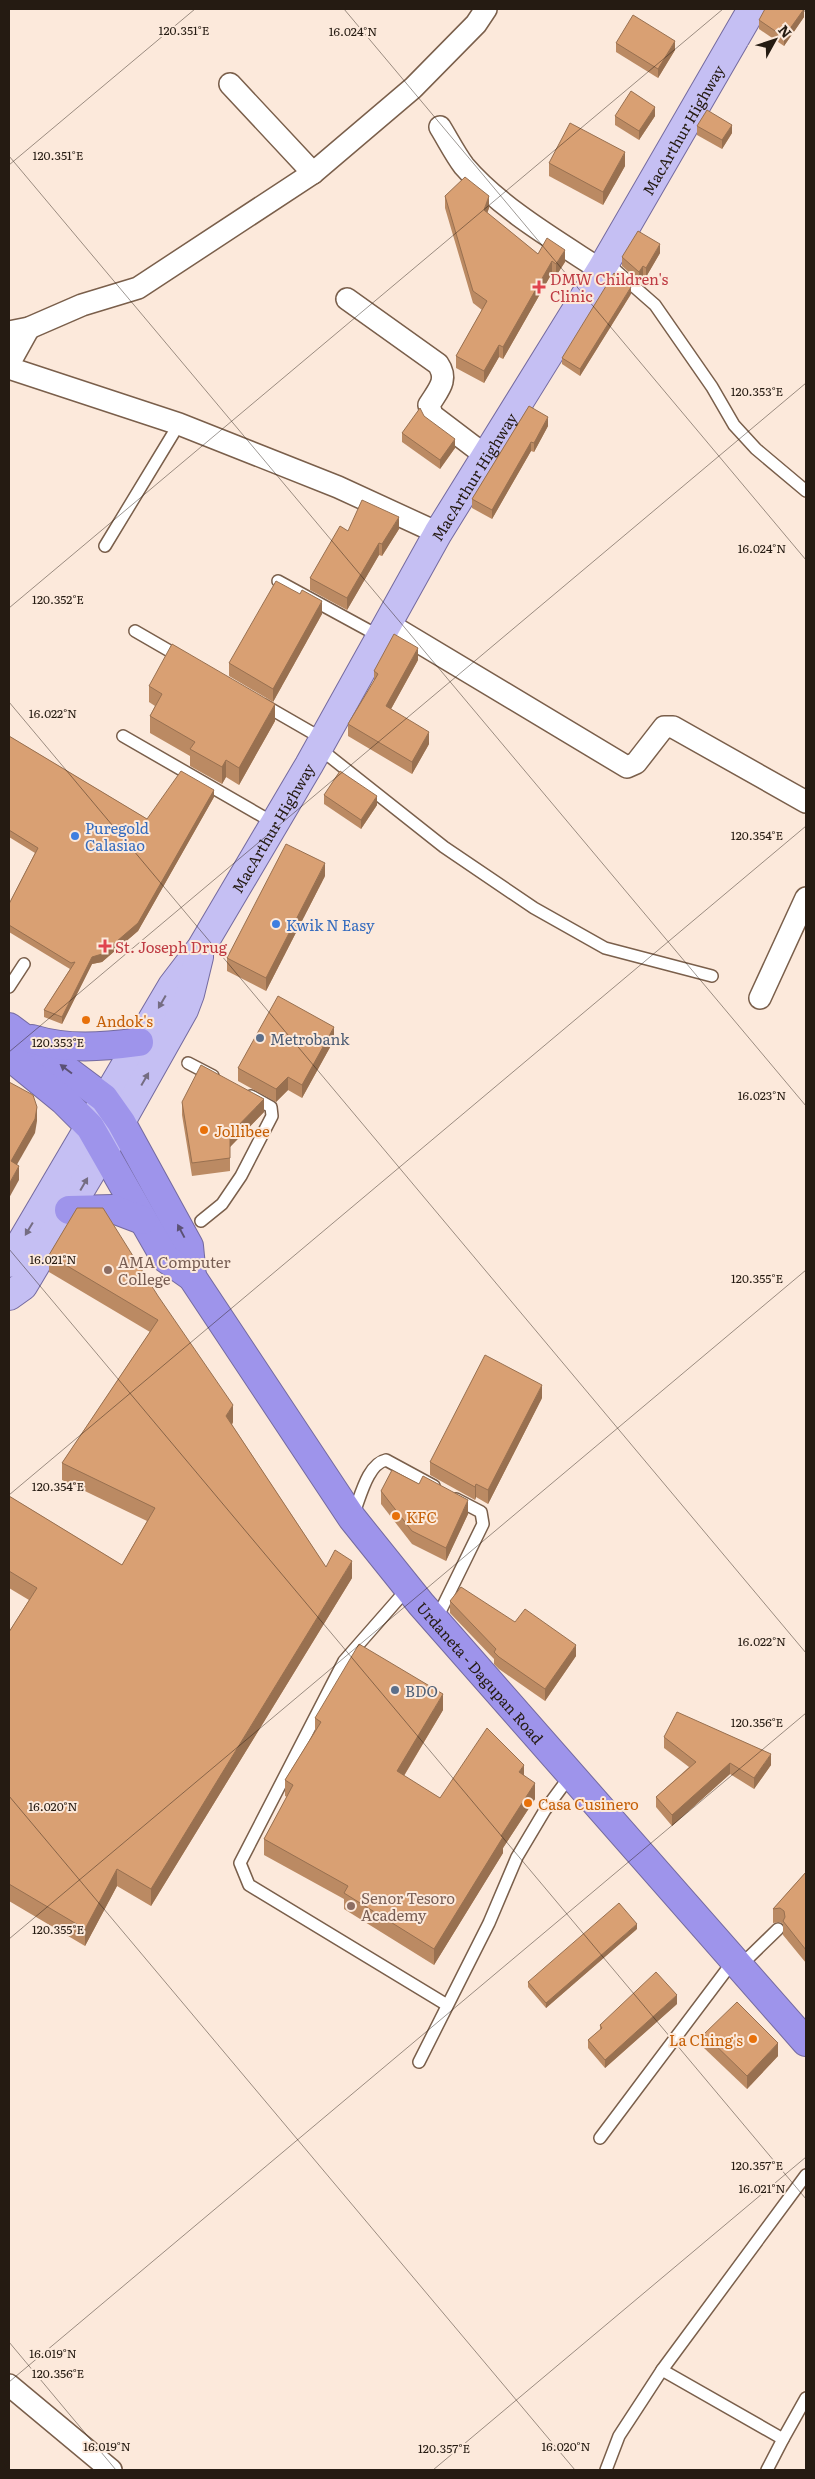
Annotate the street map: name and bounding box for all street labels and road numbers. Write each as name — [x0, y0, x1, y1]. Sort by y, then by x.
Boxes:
street label: MacArthur Highway — [636, 60, 729, 199]
street label: MacArthur Highway — [425, 407, 522, 545]
street label: MacArthur Highway — [225, 758, 320, 897]
street label: Urdaneta - Dagupan Road — [412, 1596, 550, 1748]

